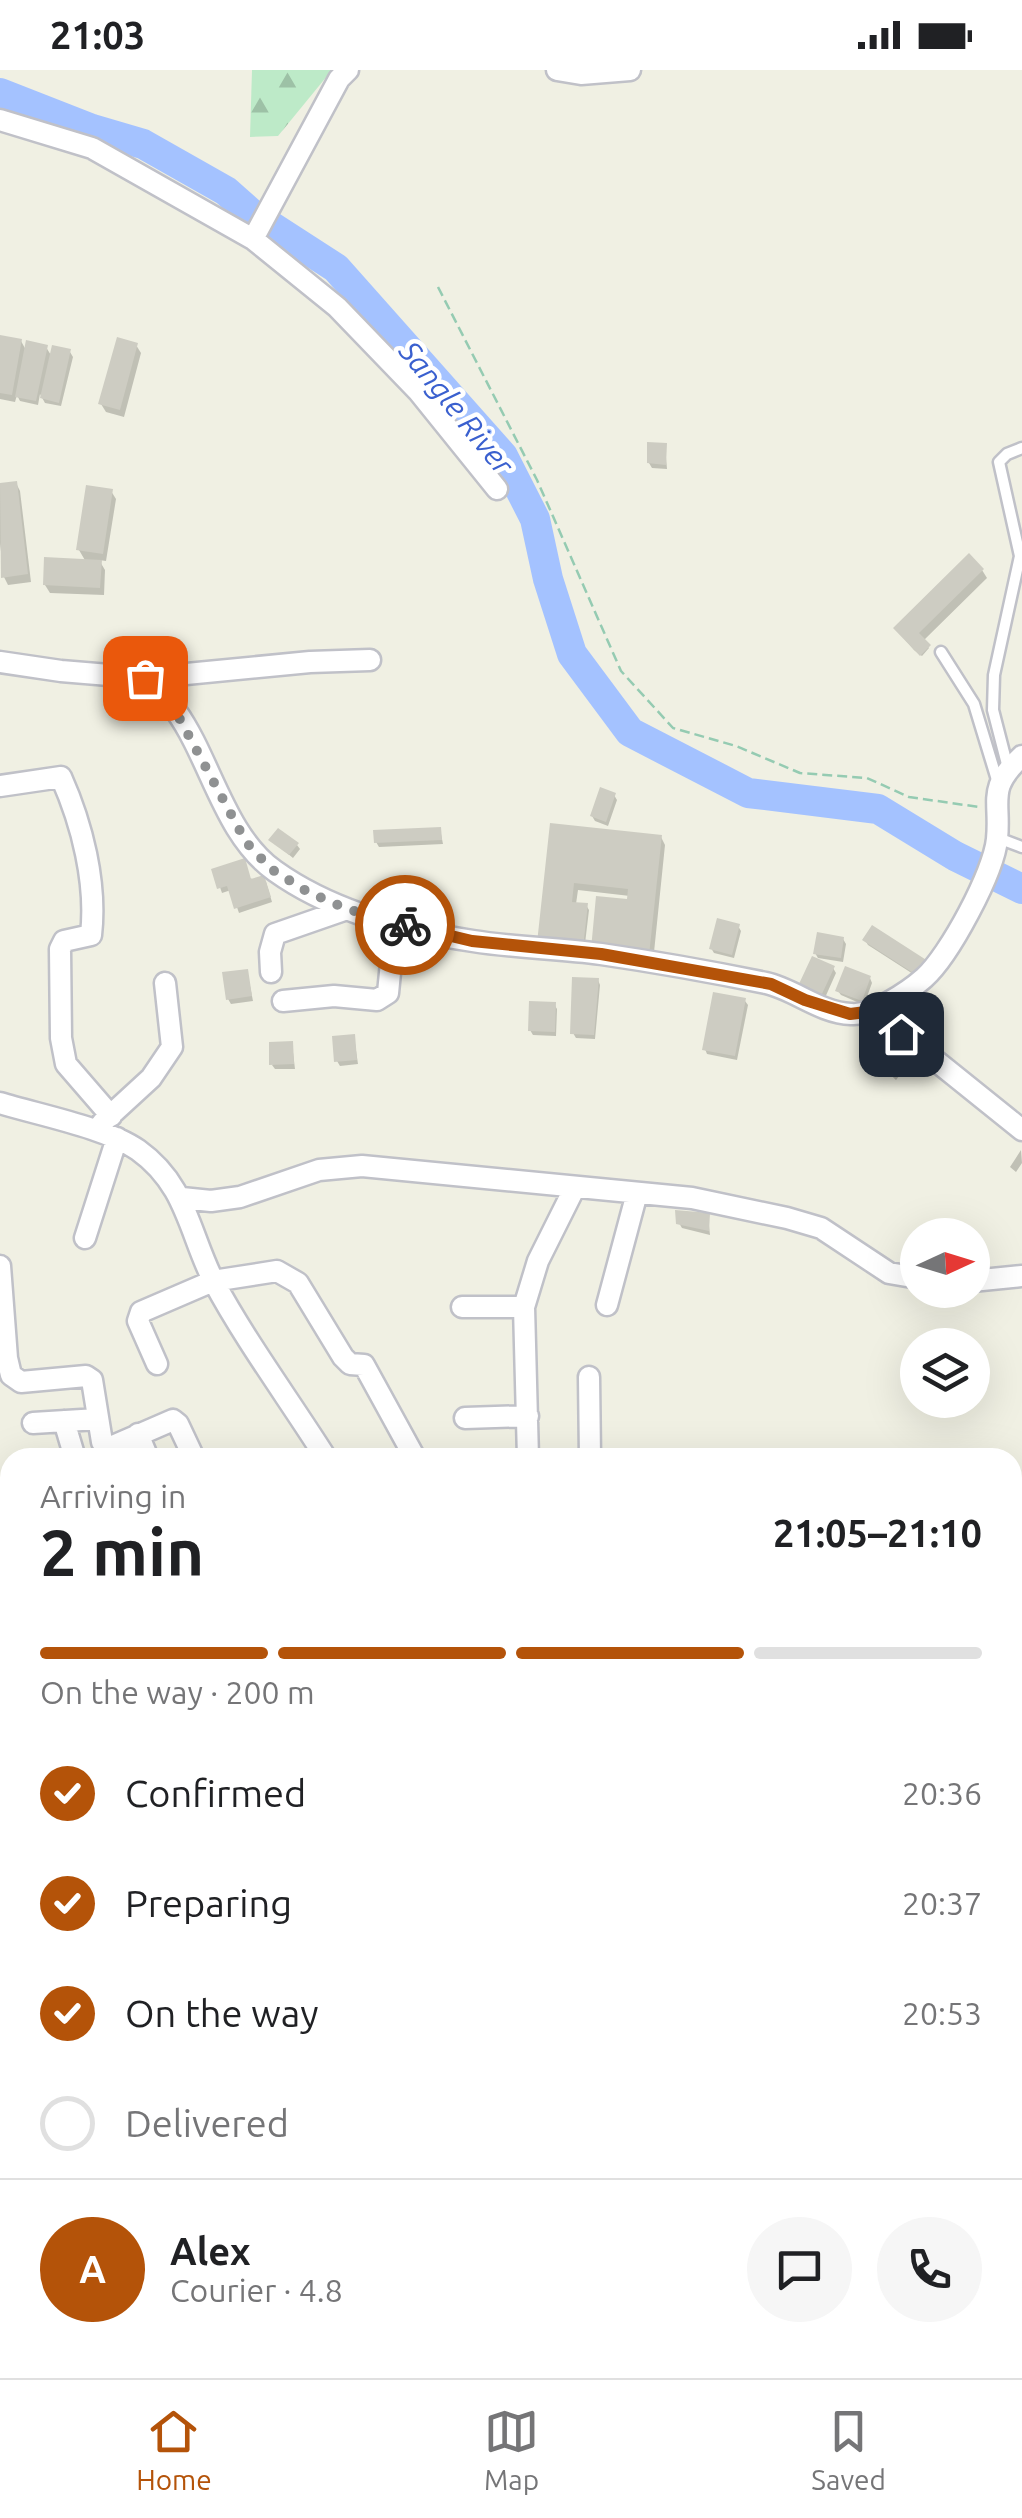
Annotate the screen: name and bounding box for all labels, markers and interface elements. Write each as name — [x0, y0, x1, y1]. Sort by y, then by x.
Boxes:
text: 21:03 — [50, 14, 145, 56]
water label: Sangle River — [392, 333, 522, 482]
pin — [103, 636, 188, 721]
icon: bag — [118, 651, 173, 706]
courier — [355, 875, 455, 975]
icon: bike — [378, 898, 433, 953]
pin — [859, 992, 944, 1077]
icon: home — [874, 1007, 929, 1062]
north arrow — [900, 1218, 990, 1308]
map controls — [900, 1218, 990, 1418]
button: layers — [900, 1328, 990, 1418]
text: Arriving in — [40, 1478, 186, 1514]
text: 21:05–21:10 — [773, 1512, 982, 1554]
text: 2 min — [40, 1515, 204, 1588]
text: On the way · 200 m — [40, 1674, 315, 1710]
icon: check — [40, 1766, 95, 1821]
text: Confirmed — [125, 1772, 306, 1814]
text: 20:36 — [902, 1775, 982, 1811]
icon: check — [40, 1876, 95, 1931]
text: Preparing — [125, 1882, 292, 1924]
text: 20:37 — [902, 1885, 982, 1921]
icon: check — [40, 1986, 95, 2041]
text: On the way — [125, 1992, 318, 2034]
text: 20:53 — [902, 1995, 982, 2031]
text: Delivered — [125, 2102, 289, 2144]
button: chat — [747, 2217, 852, 2322]
button: phone — [877, 2217, 982, 2322]
text: Alex — [170, 2230, 251, 2272]
text: A — [79, 2248, 106, 2290]
text: Courier · 4.8 — [170, 2272, 343, 2308]
tab: Home — [136, 2404, 212, 2495]
tab: Map — [484, 2404, 539, 2495]
tab: Saved — [811, 2404, 886, 2495]

